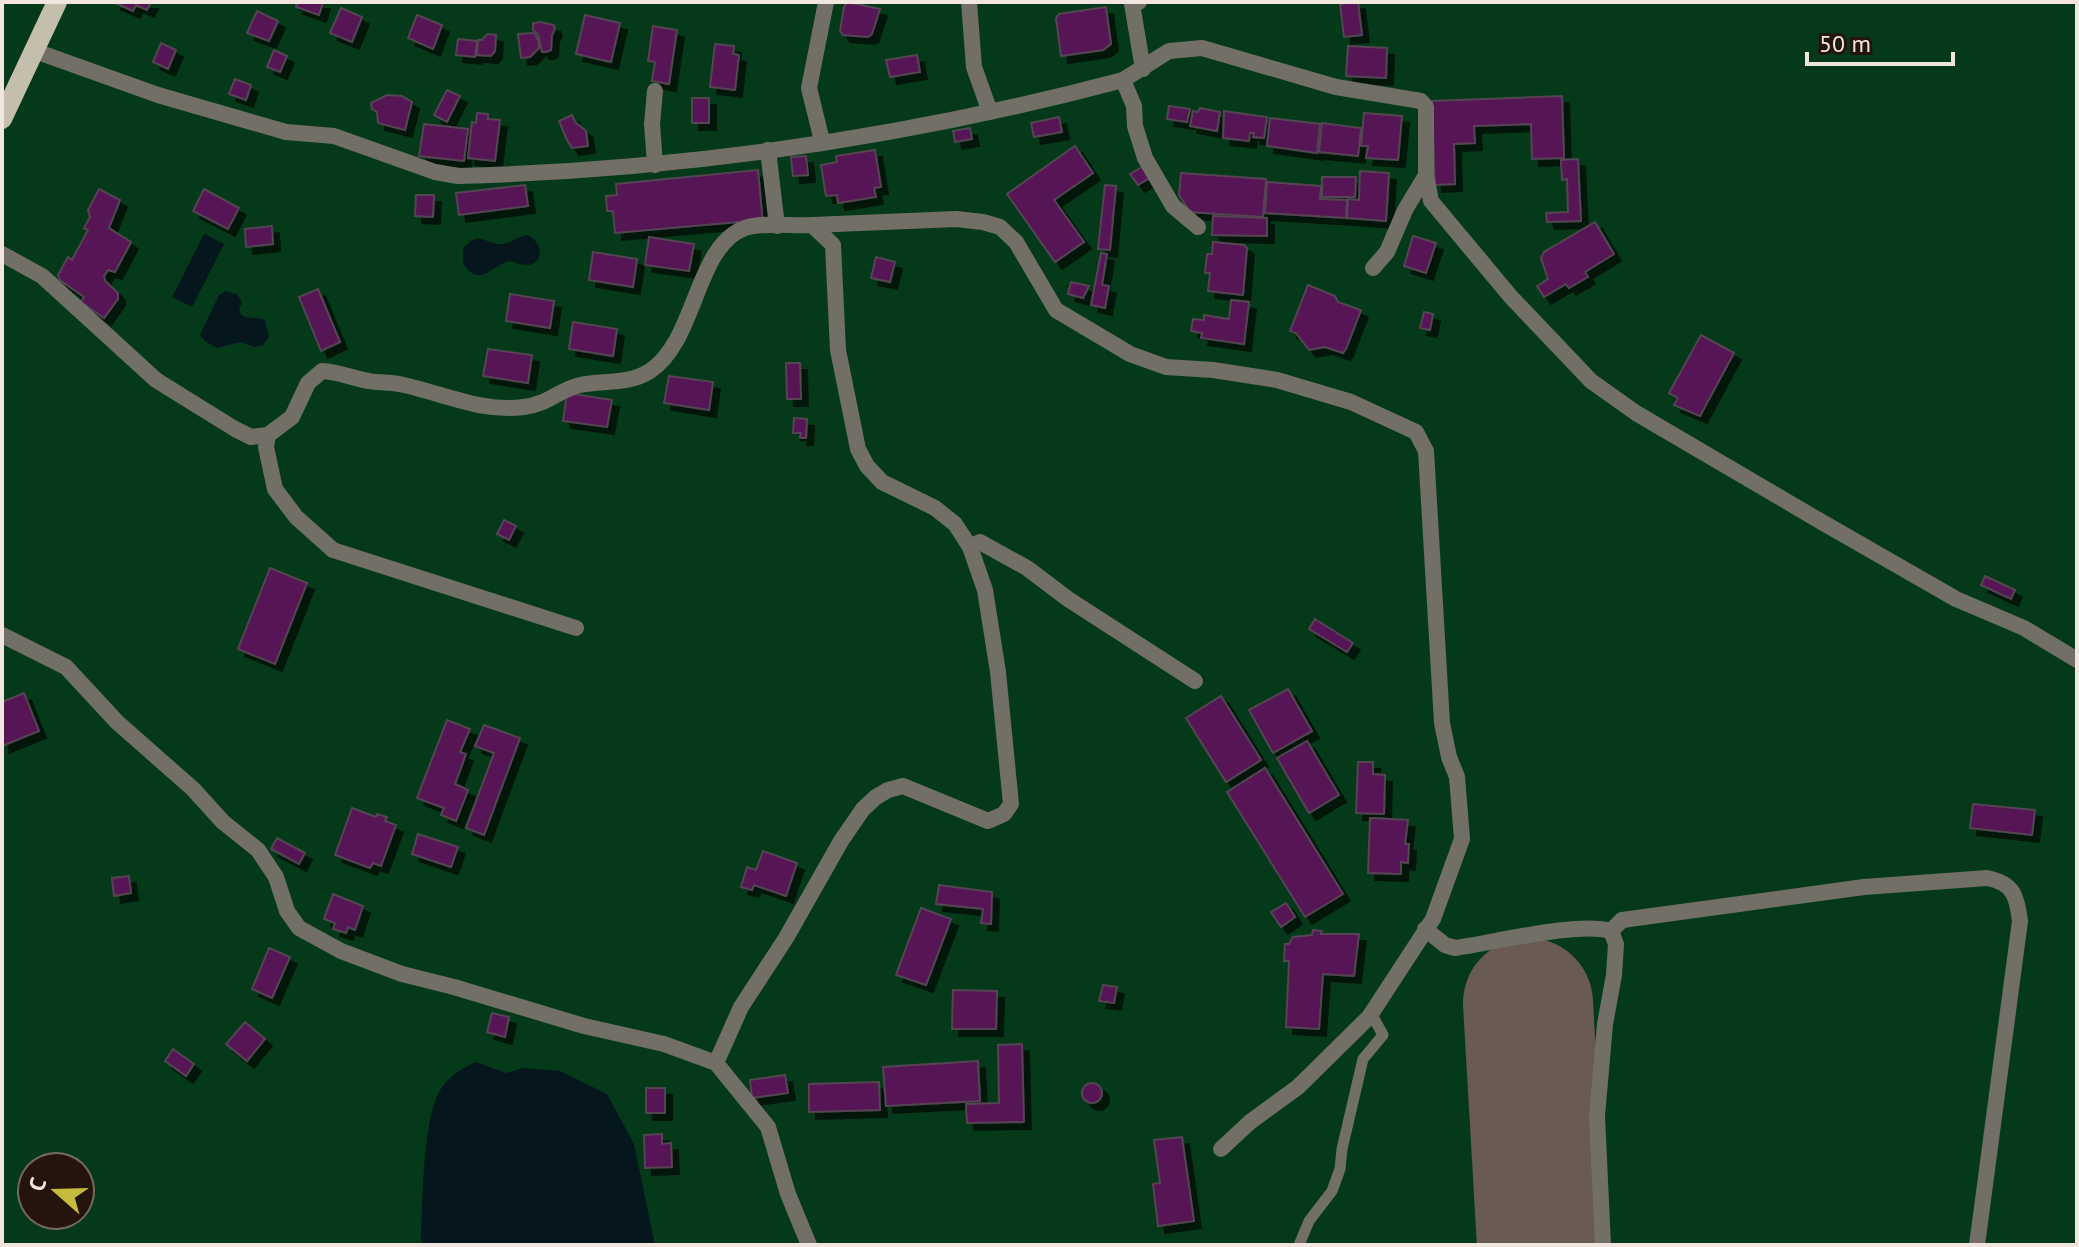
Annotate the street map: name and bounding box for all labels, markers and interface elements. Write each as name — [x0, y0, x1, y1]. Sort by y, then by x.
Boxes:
scale bar — [1807, 16, 1953, 66]
text: 50 m — [1819, 28, 1871, 59]
north arrow — [16, 1151, 96, 1231]
text: С — [22, 1174, 52, 1195]

